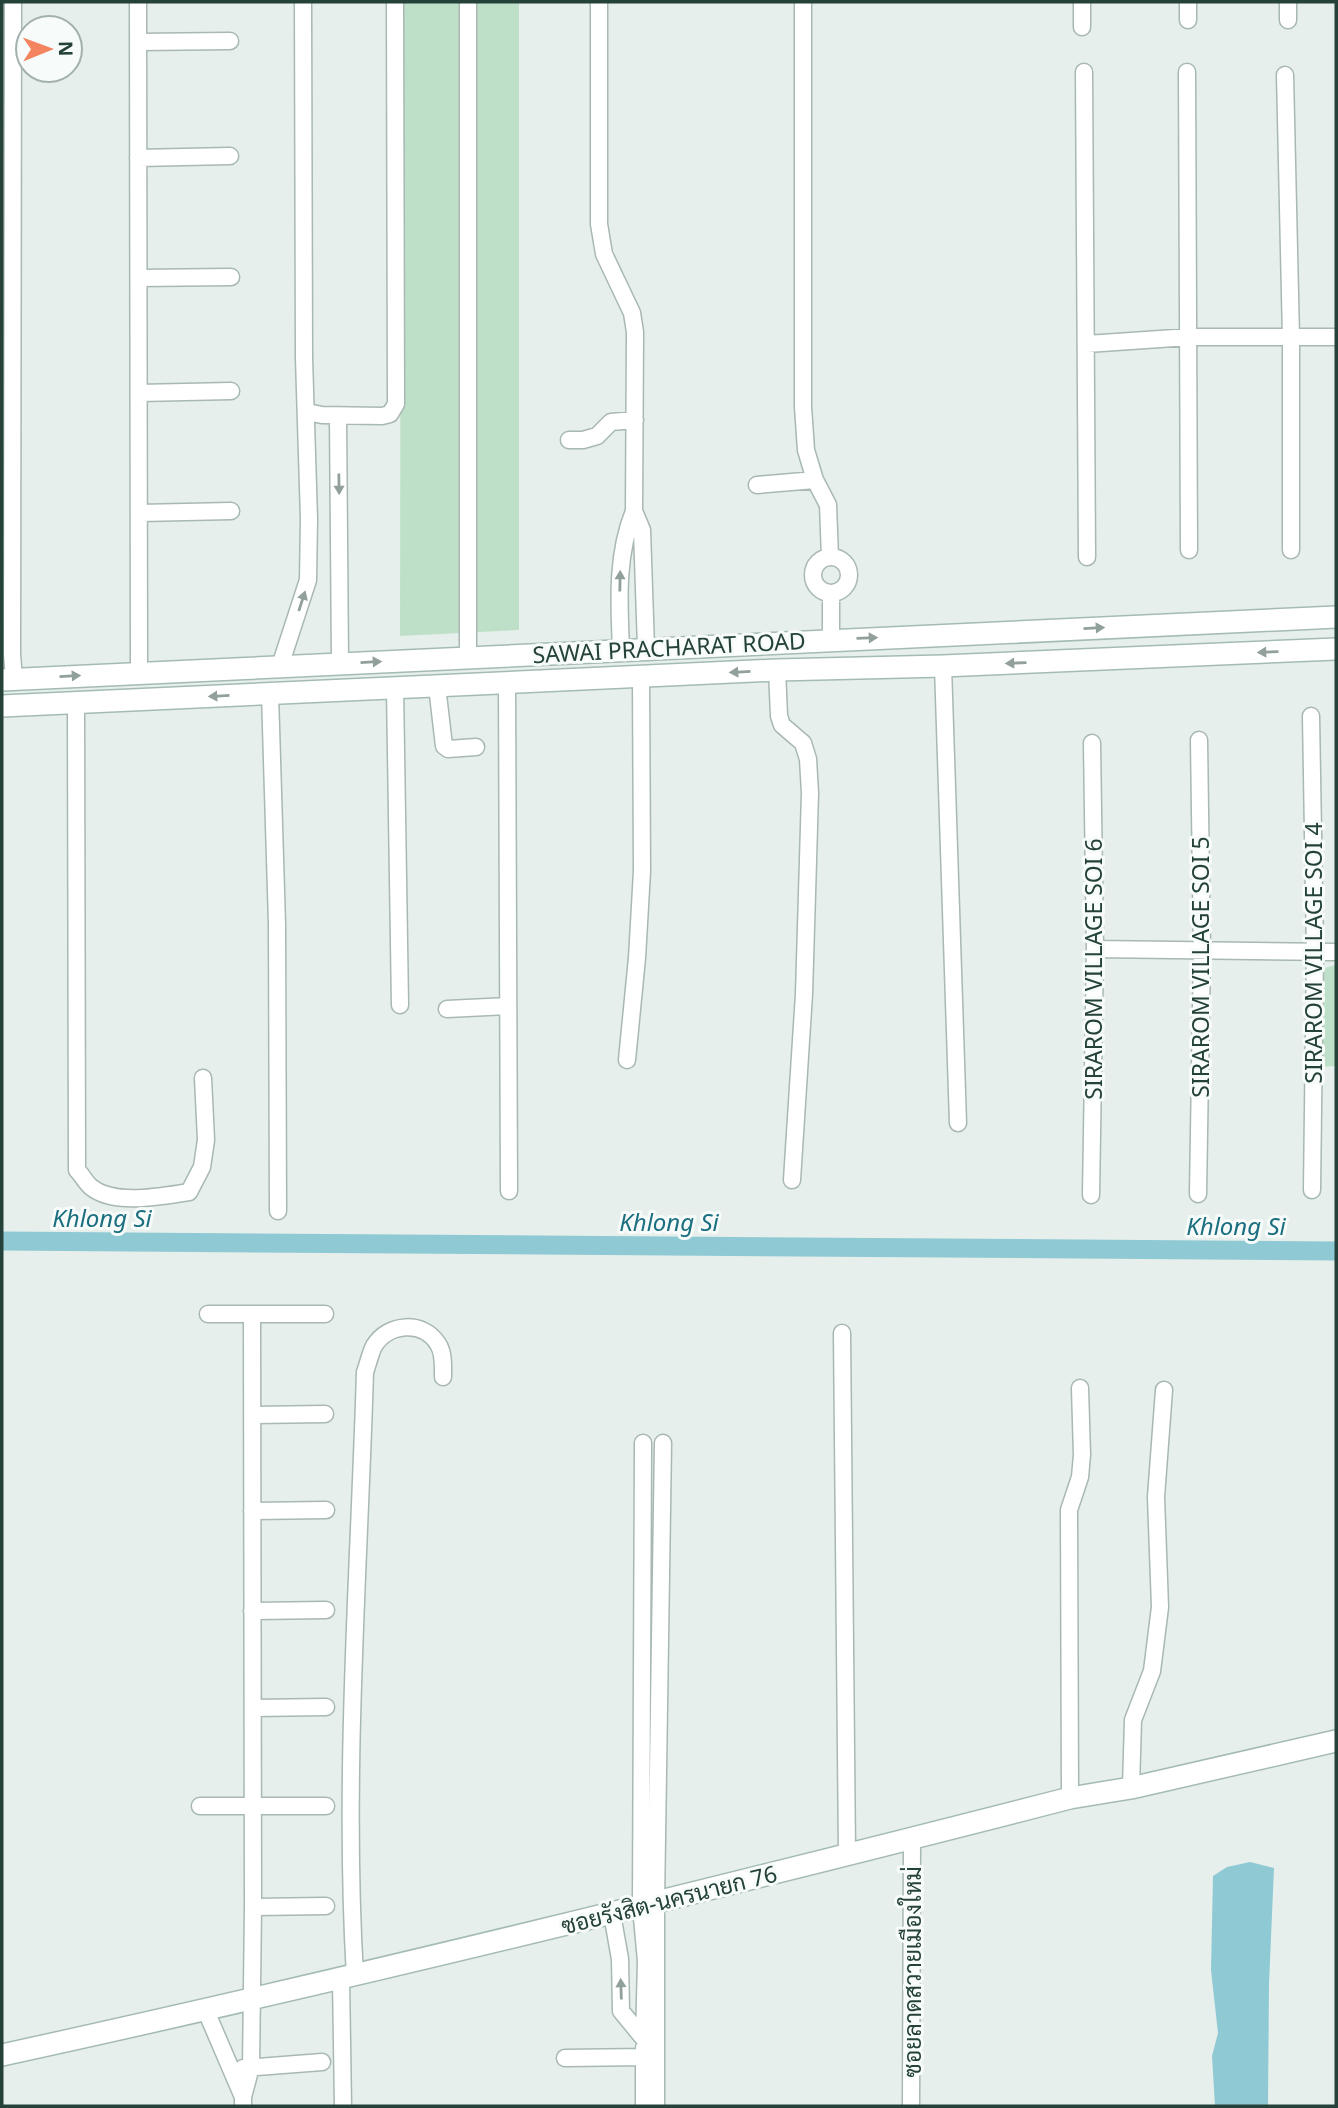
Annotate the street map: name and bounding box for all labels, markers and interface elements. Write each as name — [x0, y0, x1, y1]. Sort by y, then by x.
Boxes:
north arrow — [14, 14, 84, 84]
text: N — [53, 41, 79, 57]
one-way arrow — [333, 473, 345, 495]
one-way arrow — [614, 570, 626, 592]
one-way arrow — [297, 591, 308, 612]
one-way arrow — [1083, 622, 1105, 633]
street label: SAWAI PRACHARAT ROAD — [532, 624, 806, 670]
one-way arrow — [856, 632, 878, 643]
one-way arrow — [1257, 647, 1279, 658]
one-way arrow — [360, 656, 382, 667]
one-way arrow — [1005, 657, 1027, 668]
one-way arrow — [729, 666, 751, 677]
one-way arrow — [59, 671, 81, 682]
one-way arrow — [208, 691, 230, 702]
street label: SIRAROM VILLAGE SOI 4 — [1297, 822, 1329, 1084]
street label: SIRAROM VILLAGE SOI 5 — [1184, 836, 1216, 1098]
street label: SIRAROM VILLAGE SOI 6 — [1077, 838, 1109, 1100]
water label: Khlong Si — [52, 1201, 153, 1234]
water label: Khlong Si — [619, 1205, 720, 1238]
water label: Khlong Si — [1186, 1209, 1287, 1242]
street label: ซอยรังสิต-นครนายก 76 — [558, 1857, 780, 1941]
street label: ซอยลาดสวายเมืองใหม่ — [896, 1866, 928, 2078]
one-way arrow — [615, 1978, 626, 2000]

